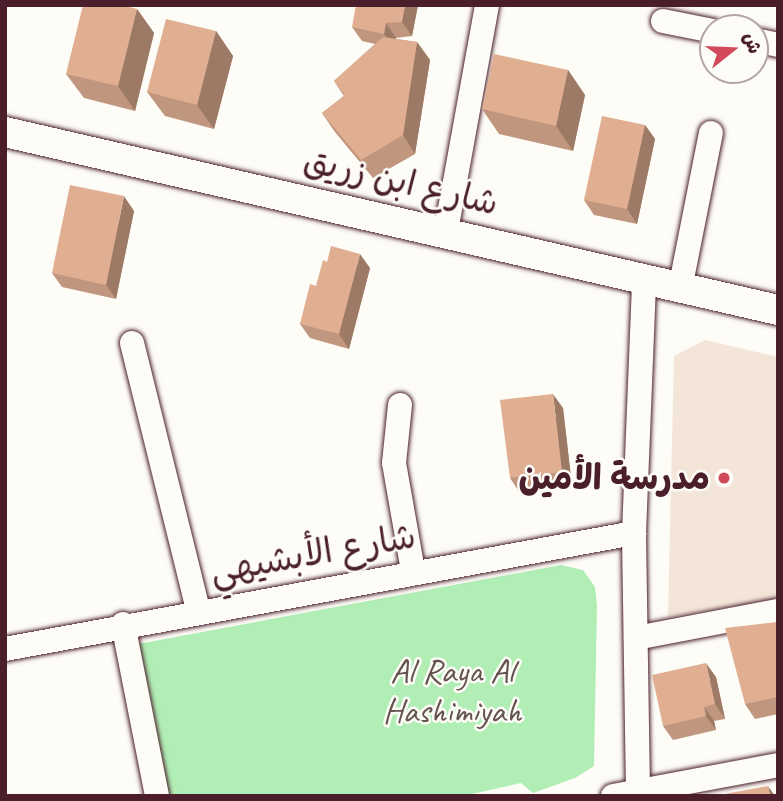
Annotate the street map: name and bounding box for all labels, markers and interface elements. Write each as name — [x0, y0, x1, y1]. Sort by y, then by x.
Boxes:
north arrow — [699, 14, 769, 84]
text: ش — [737, 29, 767, 57]
street label: شارع ابن زريق — [300, 139, 502, 225]
place label: مدرسة الأمين — [518, 457, 710, 499]
marker: مدرسة الأمين — [716, 470, 732, 486]
street label: شارع الأبشيهي — [207, 515, 419, 593]
park label: Al Raya Al Hashimiyah — [383, 650, 521, 732]

